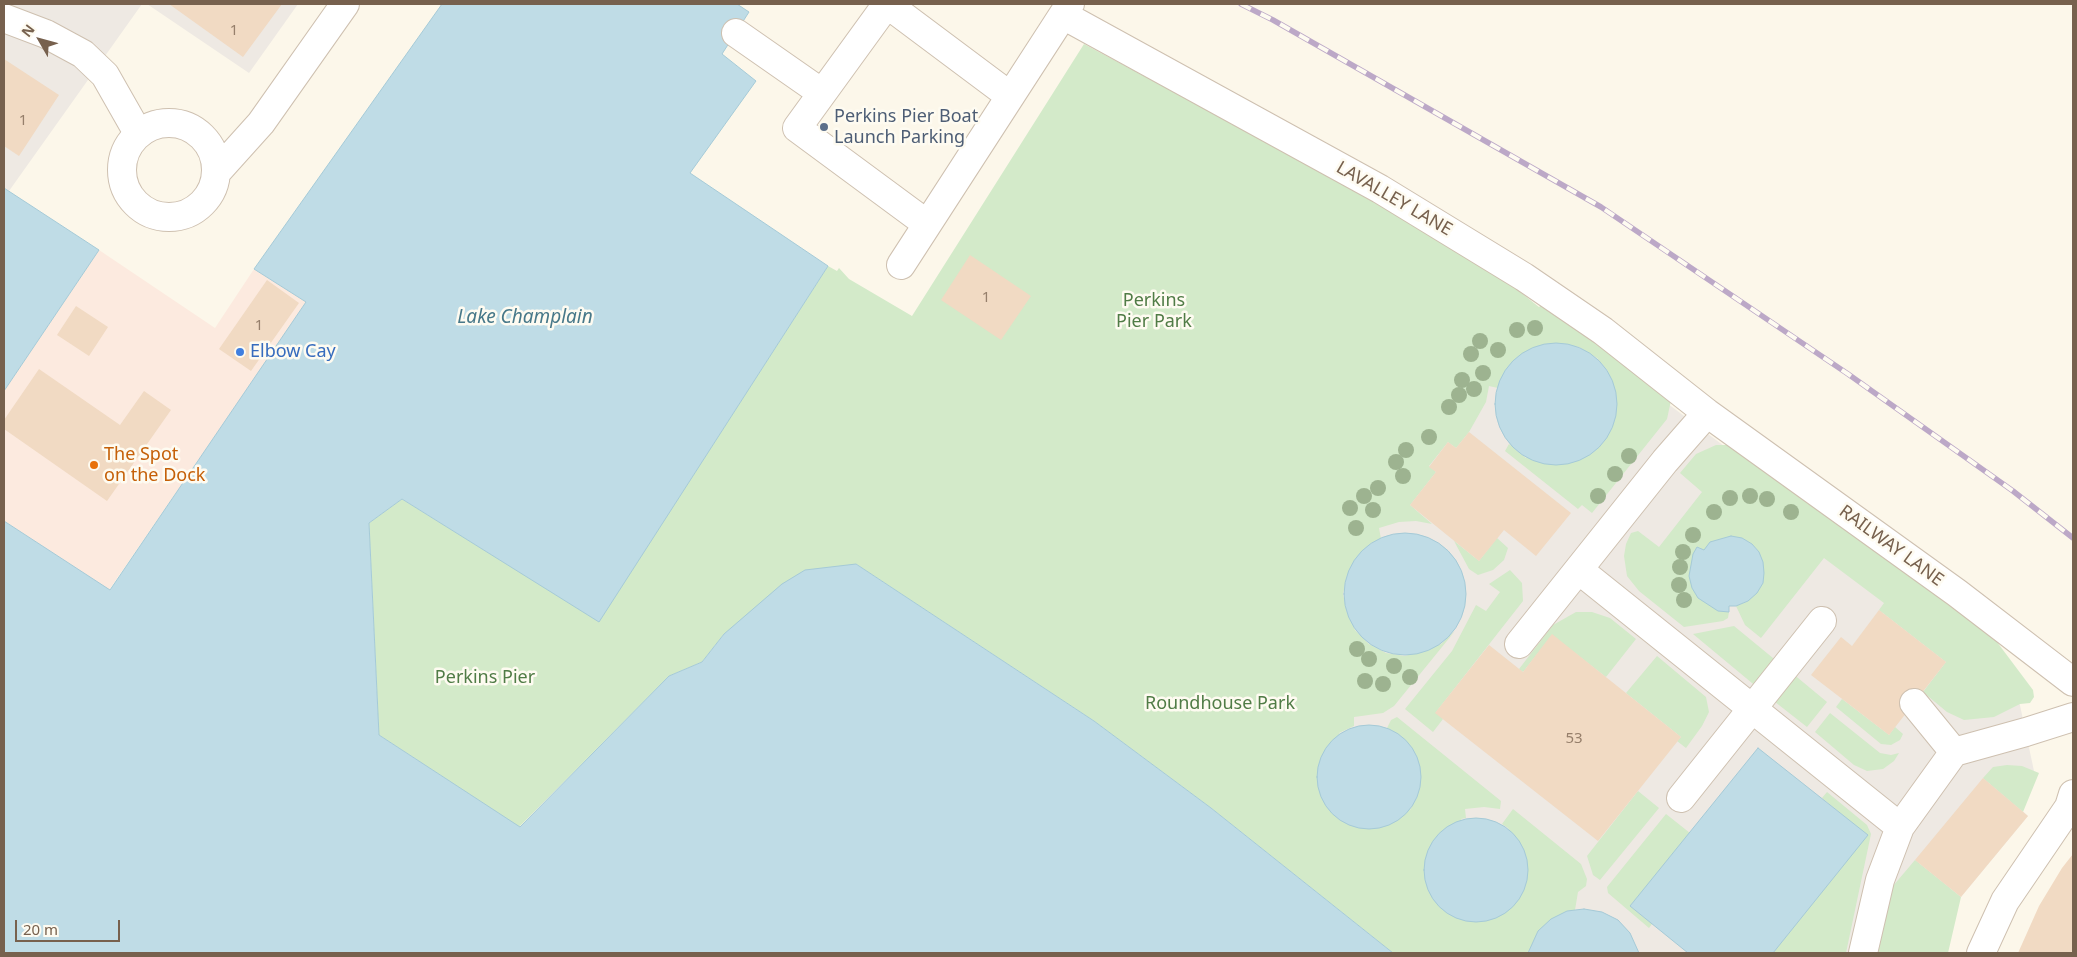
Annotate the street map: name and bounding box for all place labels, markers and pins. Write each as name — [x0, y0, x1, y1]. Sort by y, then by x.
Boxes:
place label: Perkins Pier Boat Launch Parking — [834, 106, 978, 148]
marker: Perkins Pier Boat Launch Parking — [818, 121, 830, 133]
place label: Elbow Cay — [250, 341, 336, 363]
marker: Elbow Cay — [234, 346, 246, 358]
place label: The Spot on the Dock — [104, 444, 205, 486]
marker: The Spot on the Dock — [88, 459, 100, 471]

